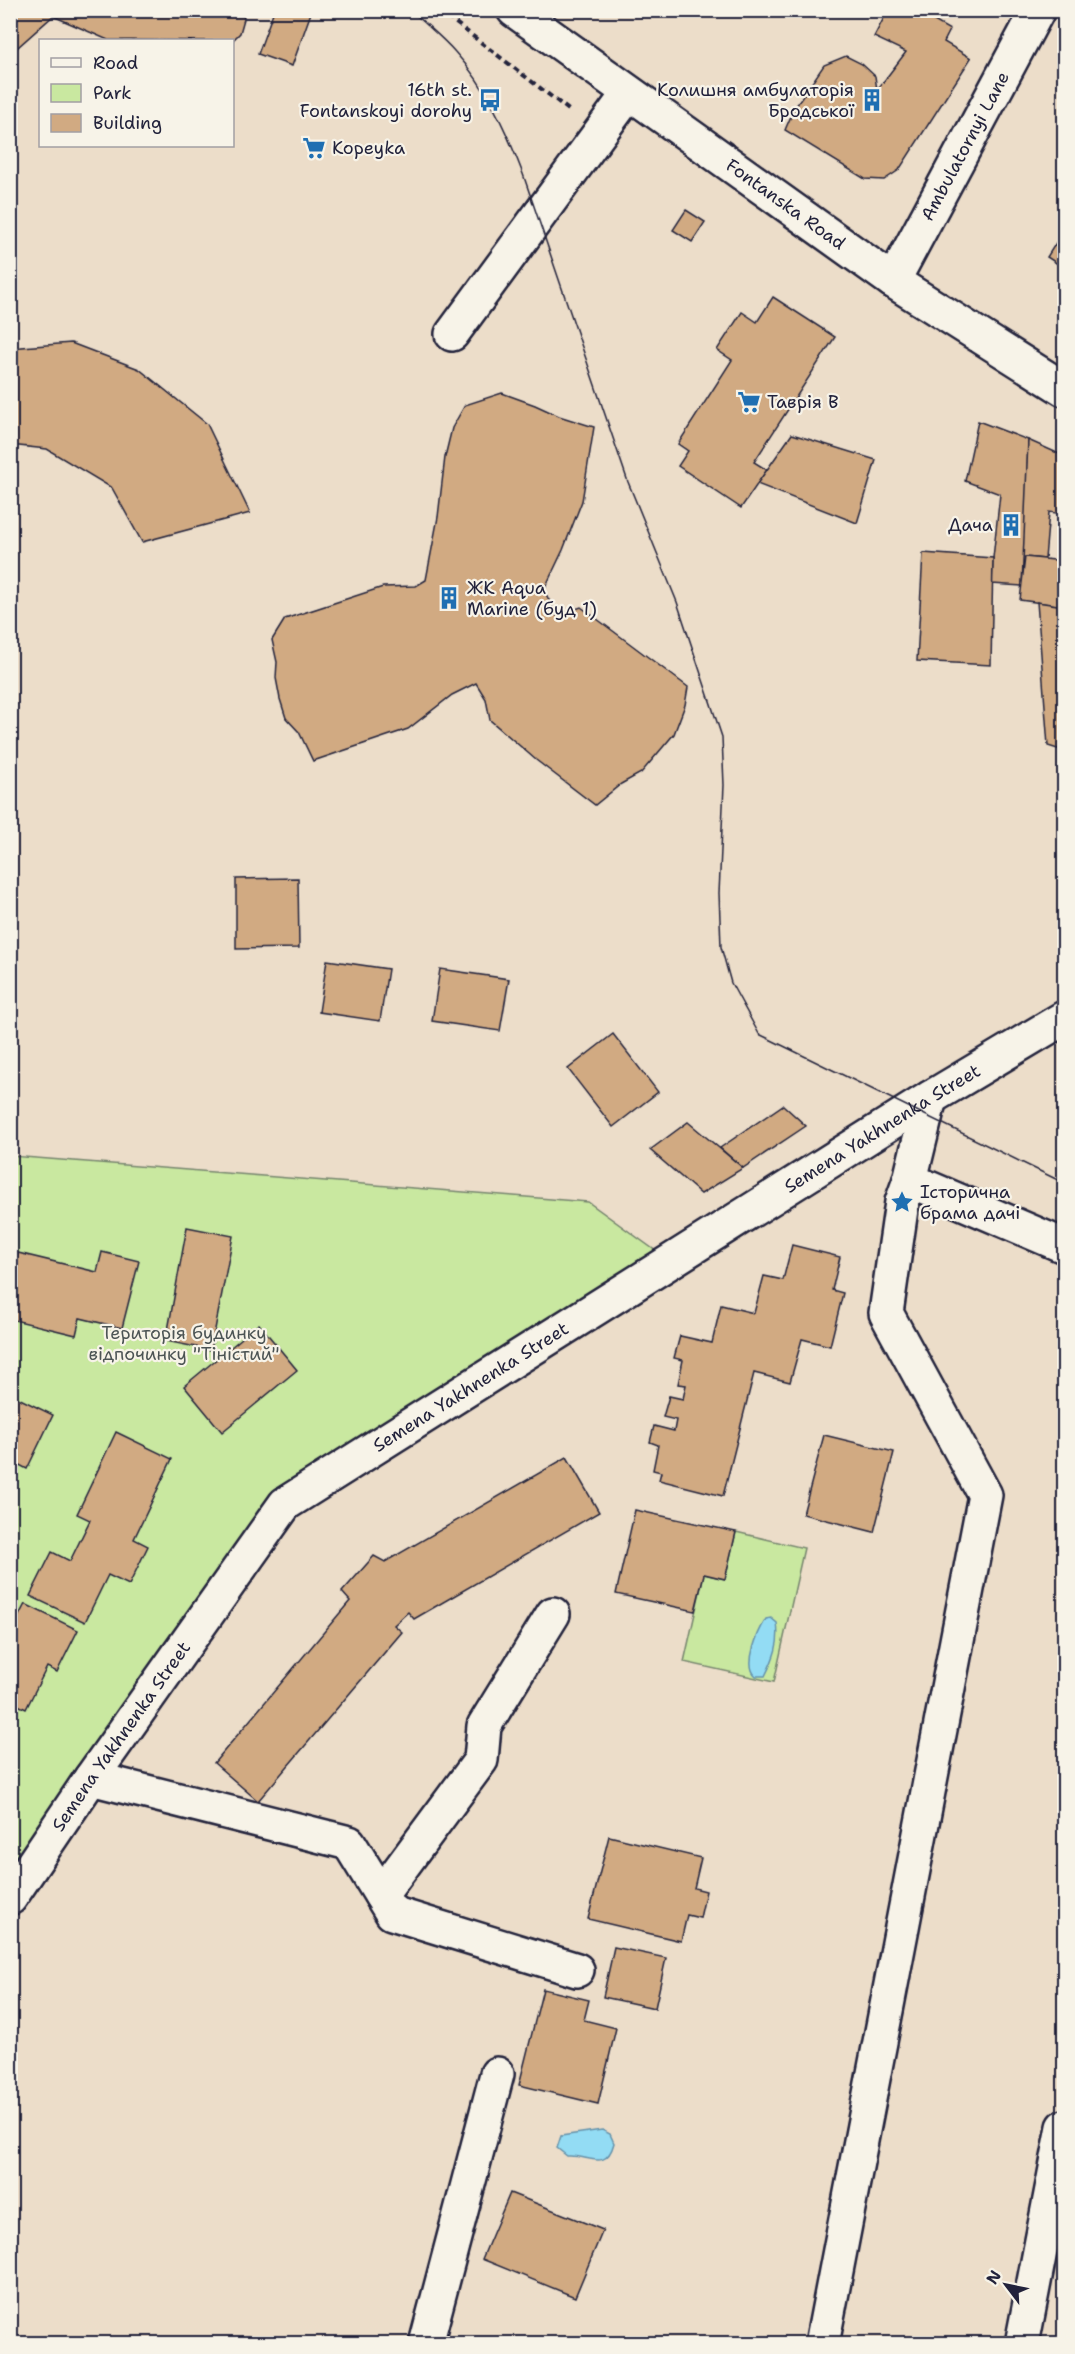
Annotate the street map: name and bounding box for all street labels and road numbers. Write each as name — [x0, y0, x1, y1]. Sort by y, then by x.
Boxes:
street label: Ambulatornyi Lane — [915, 67, 1015, 225]
street label: Fontanska Road — [721, 153, 850, 255]
street label: Semena Yakhnenka Street — [780, 1059, 985, 1199]
street label: Semena Yakhnenka Street — [368, 1316, 573, 1458]
street label: Semena Yakhnenka Street — [46, 1637, 196, 1836]

